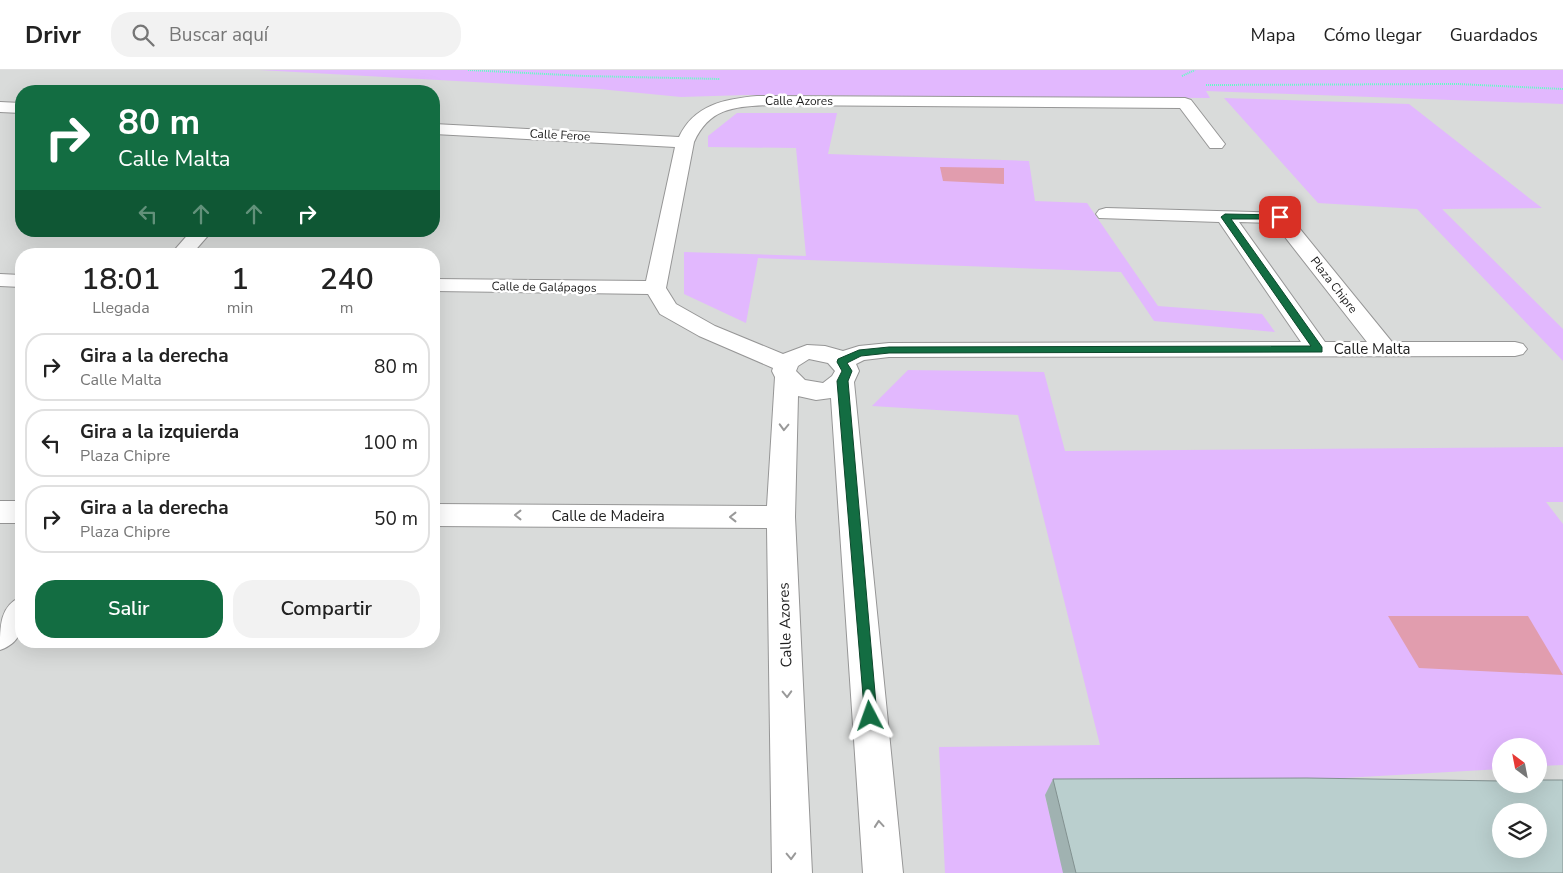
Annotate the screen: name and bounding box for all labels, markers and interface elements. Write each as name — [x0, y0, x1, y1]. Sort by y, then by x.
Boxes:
search box — [111, 12, 461, 57]
text: Drivr — [25, 19, 81, 51]
icon: search — [129, 21, 157, 49]
text: Buscar aquí — [169, 22, 268, 48]
text: Mapa — [1251, 23, 1296, 47]
text: Cómo llegar — [1324, 23, 1422, 47]
text: Guardados — [1450, 23, 1538, 47]
street label: Calle Azores — [765, 93, 833, 109]
text: 80 m — [118, 99, 200, 146]
icon: right — [35, 105, 100, 170]
street label: Calle Feroe — [529, 125, 591, 145]
text: Calle Malta — [118, 144, 231, 174]
pin — [1259, 196, 1301, 238]
icon: left — [134, 200, 162, 228]
icon: ahead — [187, 200, 215, 228]
icon: ahead — [240, 200, 268, 228]
icon: right — [293, 200, 321, 228]
icon: arrive — [1266, 203, 1294, 231]
street label: Plaza Chipre — [1307, 253, 1361, 317]
text: 18:01 — [81, 259, 160, 300]
text: 1 — [231, 259, 249, 300]
text: 240 — [320, 259, 374, 300]
street label: Calle de Galápagos — [491, 278, 597, 296]
text: Llegada — [92, 297, 150, 319]
text: min — [227, 297, 253, 319]
text: m — [340, 297, 354, 319]
street label: Calle Malta — [1334, 339, 1410, 359]
text: Gira a la derecha — [80, 343, 229, 369]
icon: right — [37, 353, 65, 381]
text: 80 m — [374, 354, 418, 380]
text: Calle Malta — [80, 369, 162, 391]
text: Gira a la izquierda — [80, 419, 239, 445]
one-way arrow — [779, 423, 790, 431]
icon: left — [37, 429, 65, 457]
text: 100 m — [363, 430, 418, 456]
text: Plaza Chipre — [80, 445, 170, 467]
text: Gira a la derecha — [80, 495, 229, 521]
icon: right — [37, 505, 65, 533]
text: 50 m — [374, 506, 418, 532]
street label: Calle de Madeira — [551, 506, 665, 526]
one-way arrow — [513, 510, 521, 520]
one-way arrow — [728, 512, 736, 522]
text: Plaza Chipre — [80, 521, 170, 543]
button: Salir — [35, 580, 223, 638]
button: Compartir — [233, 580, 420, 638]
street label: Calle Azores — [774, 582, 796, 668]
position arrow — [843, 689, 895, 741]
one-way arrow — [781, 690, 792, 698]
north arrow — [1492, 738, 1548, 792]
map controls — [1492, 738, 1547, 858]
button: layers — [1492, 803, 1547, 858]
one-way arrow — [873, 820, 884, 828]
one-way arrow — [786, 853, 796, 861]

